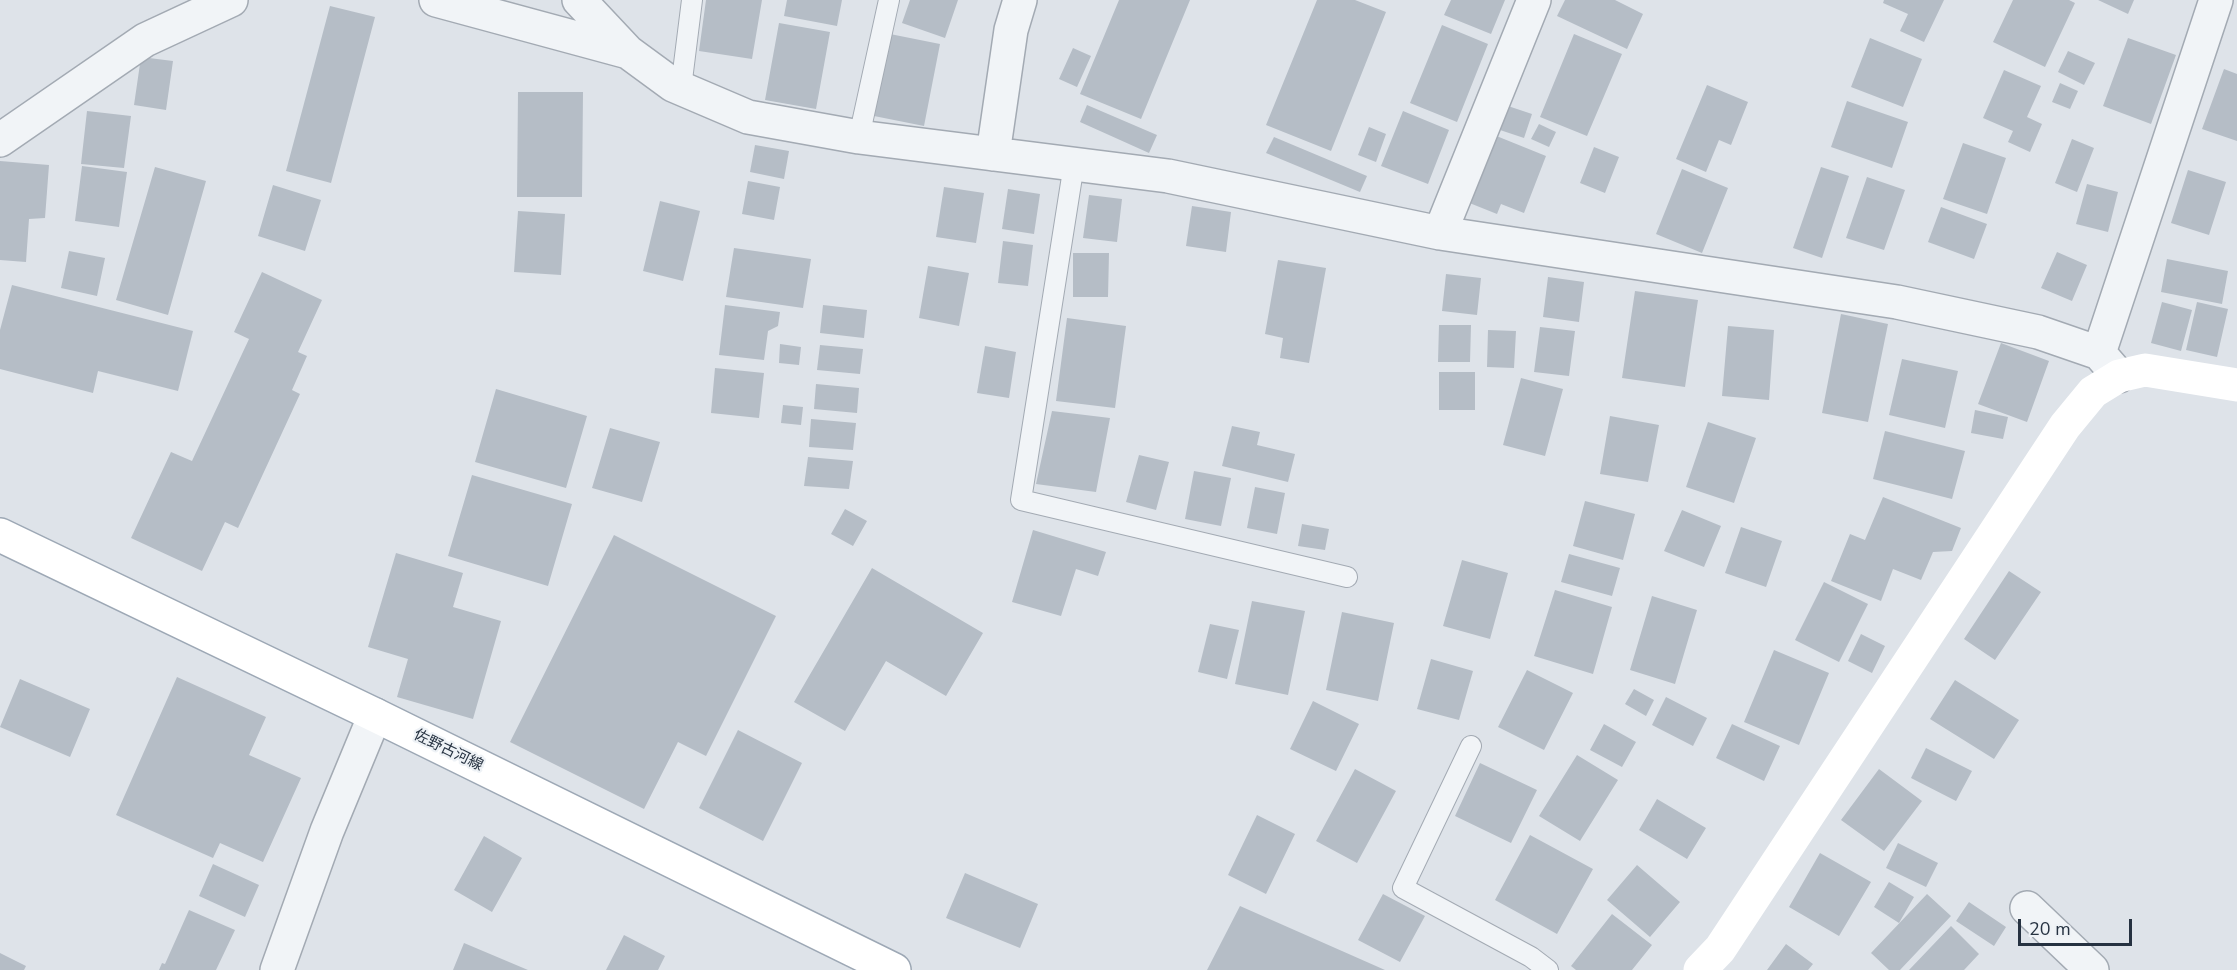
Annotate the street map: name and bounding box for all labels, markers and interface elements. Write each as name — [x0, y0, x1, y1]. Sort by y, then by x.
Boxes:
street label: 佐野古河線 — [410, 726, 486, 776]
scale bar — [2021, 907, 2135, 945]
text: 20 m — [2029, 917, 2071, 941]

